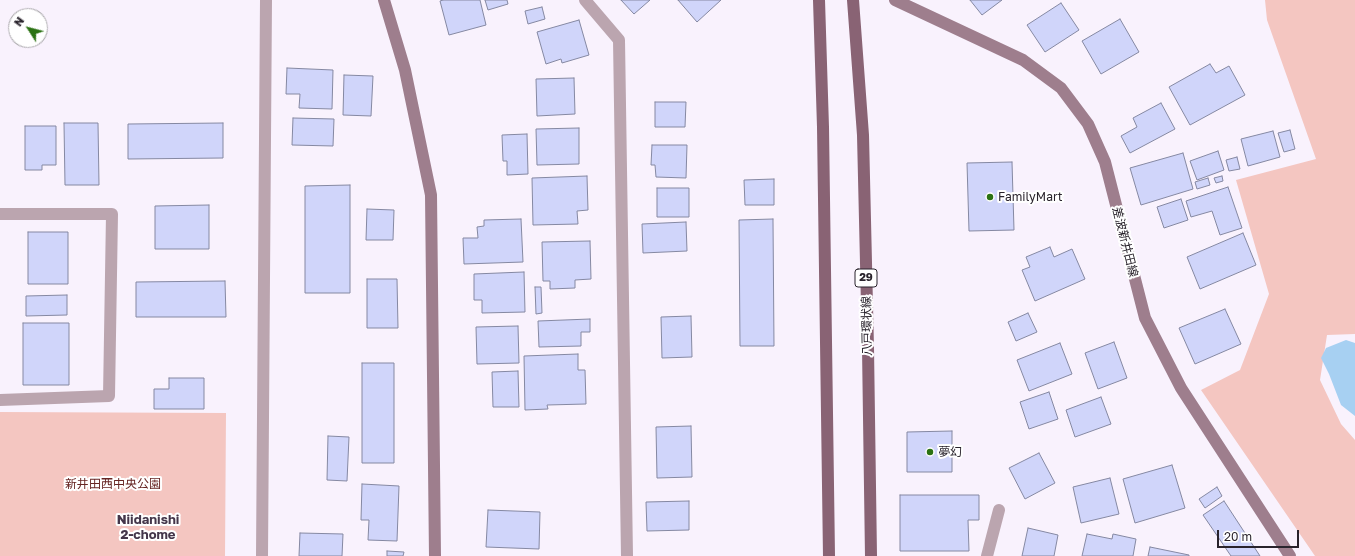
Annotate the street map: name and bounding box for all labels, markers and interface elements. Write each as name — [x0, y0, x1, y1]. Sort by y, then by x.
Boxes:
north arrow — [8, 8, 48, 48]
text: N — [11, 14, 26, 28]
place label: FamilyMart — [998, 190, 1063, 204]
marker: FamilyMart — [985, 192, 995, 202]
street label: 差波新井田線 — [1109, 205, 1141, 279]
road number: 29 — [855, 269, 877, 287]
street label: 八戸環状線 — [859, 296, 875, 356]
place label: 夢幻 — [938, 445, 962, 459]
marker: 夢幻 — [925, 447, 935, 457]
park label: 新井田西中央公園 — [65, 477, 161, 491]
district label: Niidanishi 2-chome — [117, 512, 179, 543]
scale bar — [1219, 522, 1301, 548]
text: 20 m — [1224, 529, 1252, 544]

